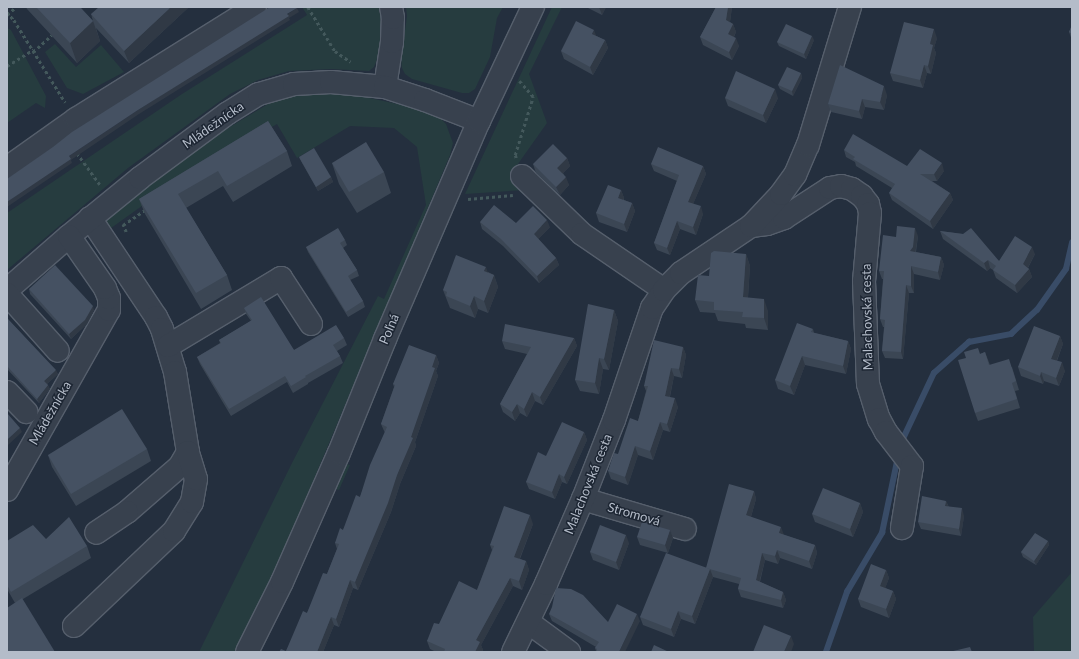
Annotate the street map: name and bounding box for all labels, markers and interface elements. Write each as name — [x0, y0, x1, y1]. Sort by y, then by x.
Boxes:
street label: Mládežnícka — [179, 98, 247, 152]
street label: Malachovská cesta — [858, 263, 876, 371]
street label: Poľná — [376, 311, 402, 347]
street label: Mládežnícka — [25, 378, 75, 448]
street label: Malachovská cesta — [561, 432, 615, 536]
street label: Stromová — [606, 499, 662, 529]

